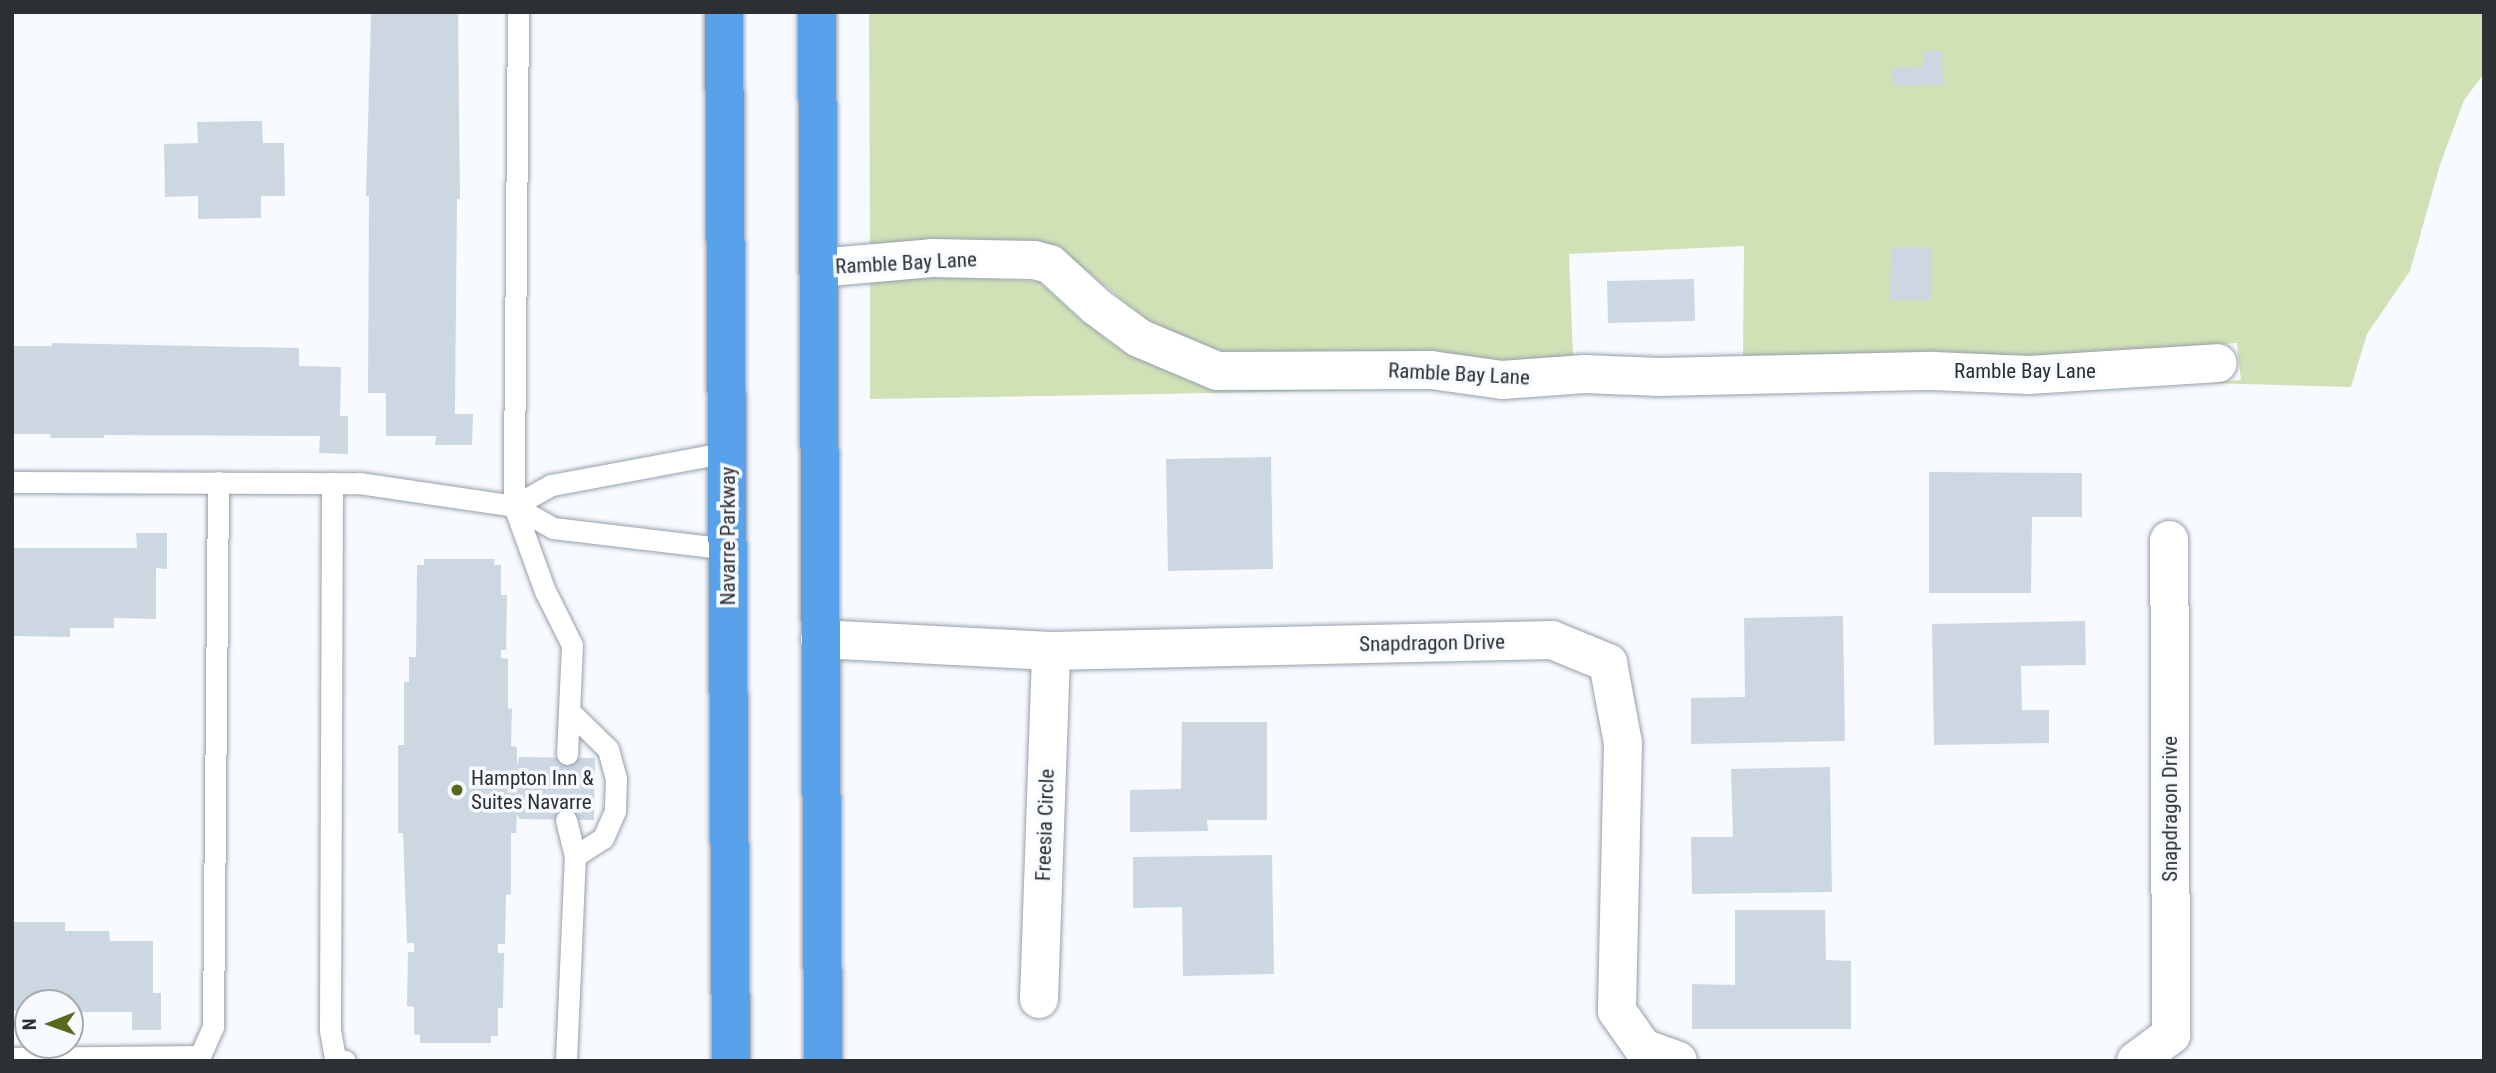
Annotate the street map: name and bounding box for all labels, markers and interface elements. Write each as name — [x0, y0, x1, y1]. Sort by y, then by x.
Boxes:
street label: Ramble Bay Lane — [835, 247, 977, 279]
street label: Ramble Bay Lane — [1388, 358, 1530, 390]
street label: Ramble Bay Lane — [1954, 358, 2096, 384]
street label: Navarre Parkway — [715, 467, 741, 605]
street label: Snapdragon Drive — [1359, 629, 1505, 657]
street label: Snapdragon Drive — [2157, 736, 2183, 882]
place label: Hampton Inn & Suites Navarre — [471, 765, 594, 815]
street label: Freesia Circle — [1030, 768, 1060, 882]
marker: Hampton Inn & Suites Navarre — [449, 782, 465, 798]
north arrow — [14, 989, 84, 1059]
text: N — [18, 1018, 41, 1030]

